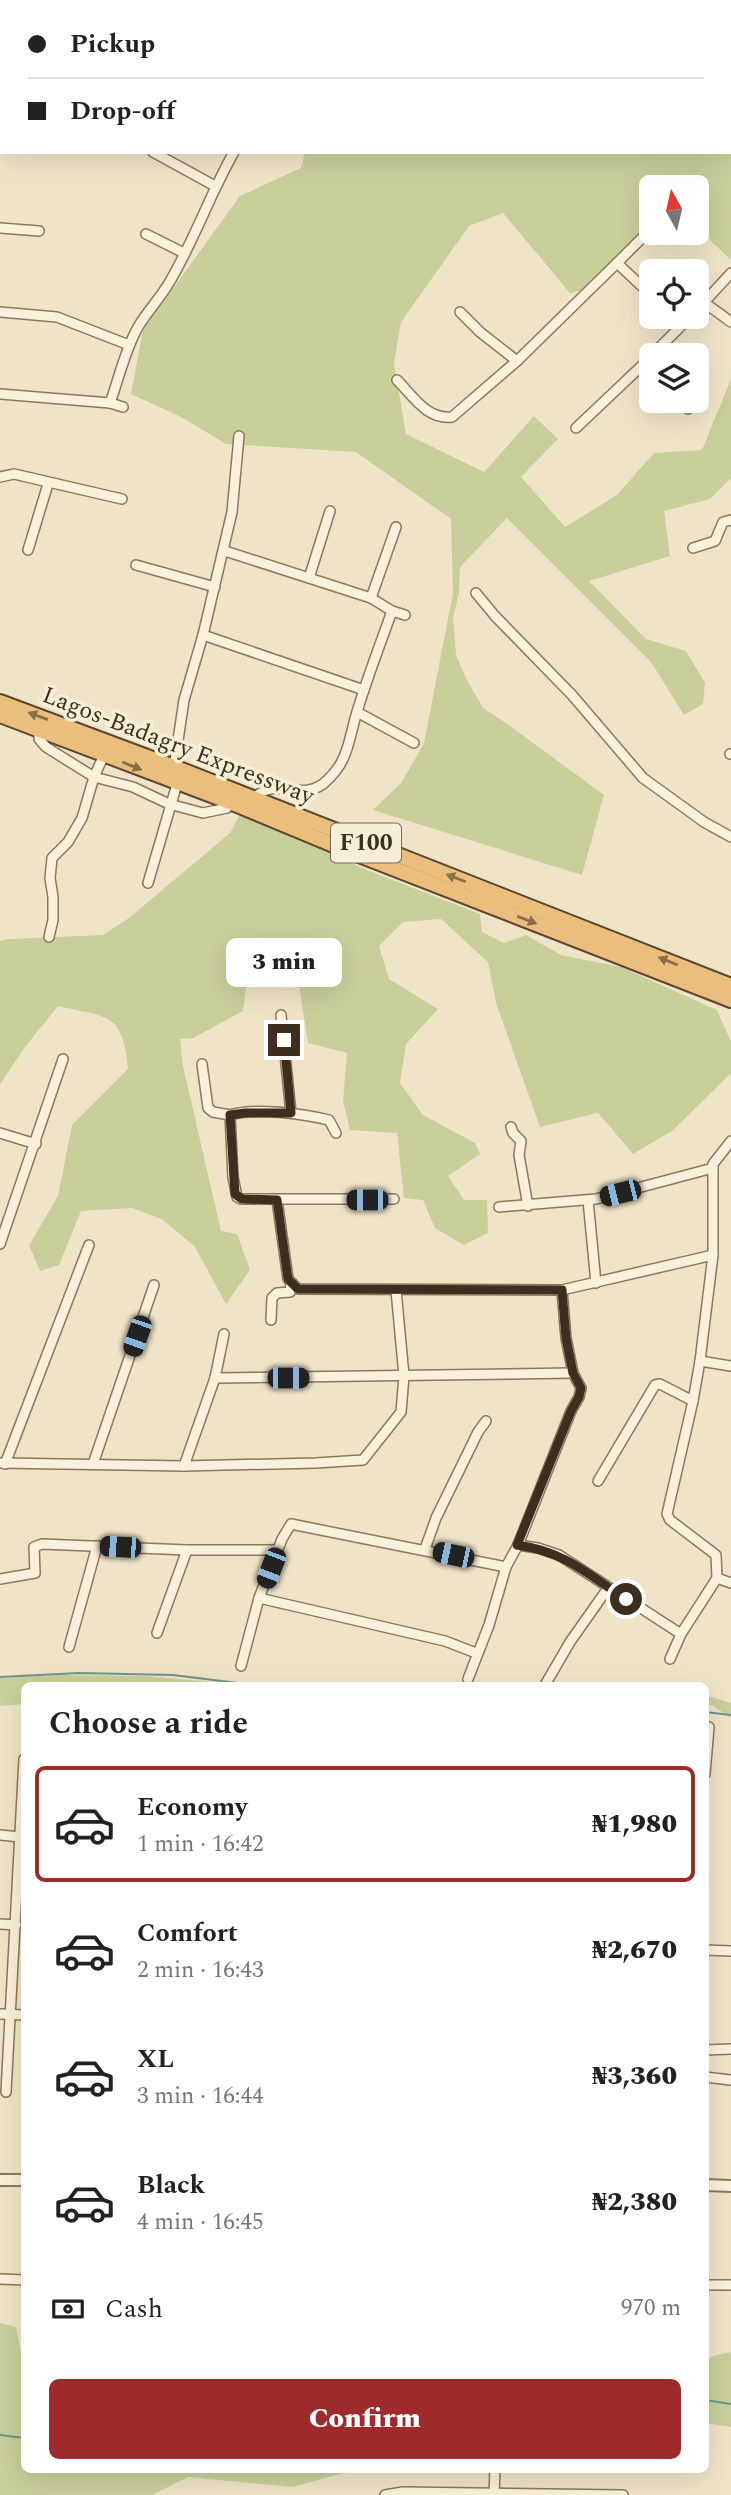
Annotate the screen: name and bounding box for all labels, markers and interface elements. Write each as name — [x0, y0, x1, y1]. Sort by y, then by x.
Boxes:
text: Pickup — [70, 24, 155, 64]
text: Drop-off — [70, 91, 175, 131]
north arrow — [639, 175, 709, 245]
map controls — [639, 175, 709, 413]
button: locate — [639, 259, 709, 329]
button: layers — [639, 343, 709, 413]
street label: Lagos-Badagry Expressway — [37, 678, 320, 815]
one-way arrow — [27, 711, 48, 722]
one-way arrow — [122, 761, 143, 772]
road number: F100 — [331, 824, 401, 862]
one-way arrow — [445, 873, 466, 884]
one-way arrow — [516, 915, 537, 926]
callout: 3 min — [226, 939, 342, 988]
text: 3 min — [252, 945, 316, 980]
one-way arrow — [657, 955, 678, 966]
route end — [268, 1024, 300, 1056]
car — [598, 1178, 643, 1208]
car — [347, 1190, 389, 1211]
car — [121, 1313, 154, 1359]
car — [268, 1368, 310, 1389]
car — [99, 1535, 142, 1559]
car — [431, 1540, 476, 1570]
car — [254, 1545, 289, 1591]
route start — [610, 1583, 642, 1615]
text: Choose a ride — [49, 1699, 248, 1748]
text: Economy — [137, 1787, 247, 1827]
icon: car — [53, 1793, 116, 1856]
text: ₦1,980 — [592, 1804, 677, 1844]
text: 1 min · 16:42 — [137, 1827, 264, 1862]
text: Comfort — [137, 1913, 238, 1953]
icon: car — [53, 1919, 116, 1982]
text: ₦2,670 — [592, 1930, 677, 1970]
text: 2 min · 16:43 — [137, 1953, 264, 1988]
text: XL — [137, 2039, 174, 2079]
icon: car — [53, 2045, 116, 2108]
text: ₦3,360 — [592, 2056, 677, 2096]
text: 3 min · 16:44 — [137, 2079, 264, 2114]
text: Black — [137, 2165, 205, 2205]
icon: car — [53, 2171, 116, 2234]
text: ₦2,380 — [592, 2182, 677, 2222]
text: 4 min · 16:45 — [137, 2205, 264, 2240]
text: Cash — [105, 2289, 163, 2329]
icon: cash — [49, 2290, 87, 2328]
text: 970 m — [621, 2291, 681, 2326]
button: Confirm — [49, 2379, 681, 2459]

